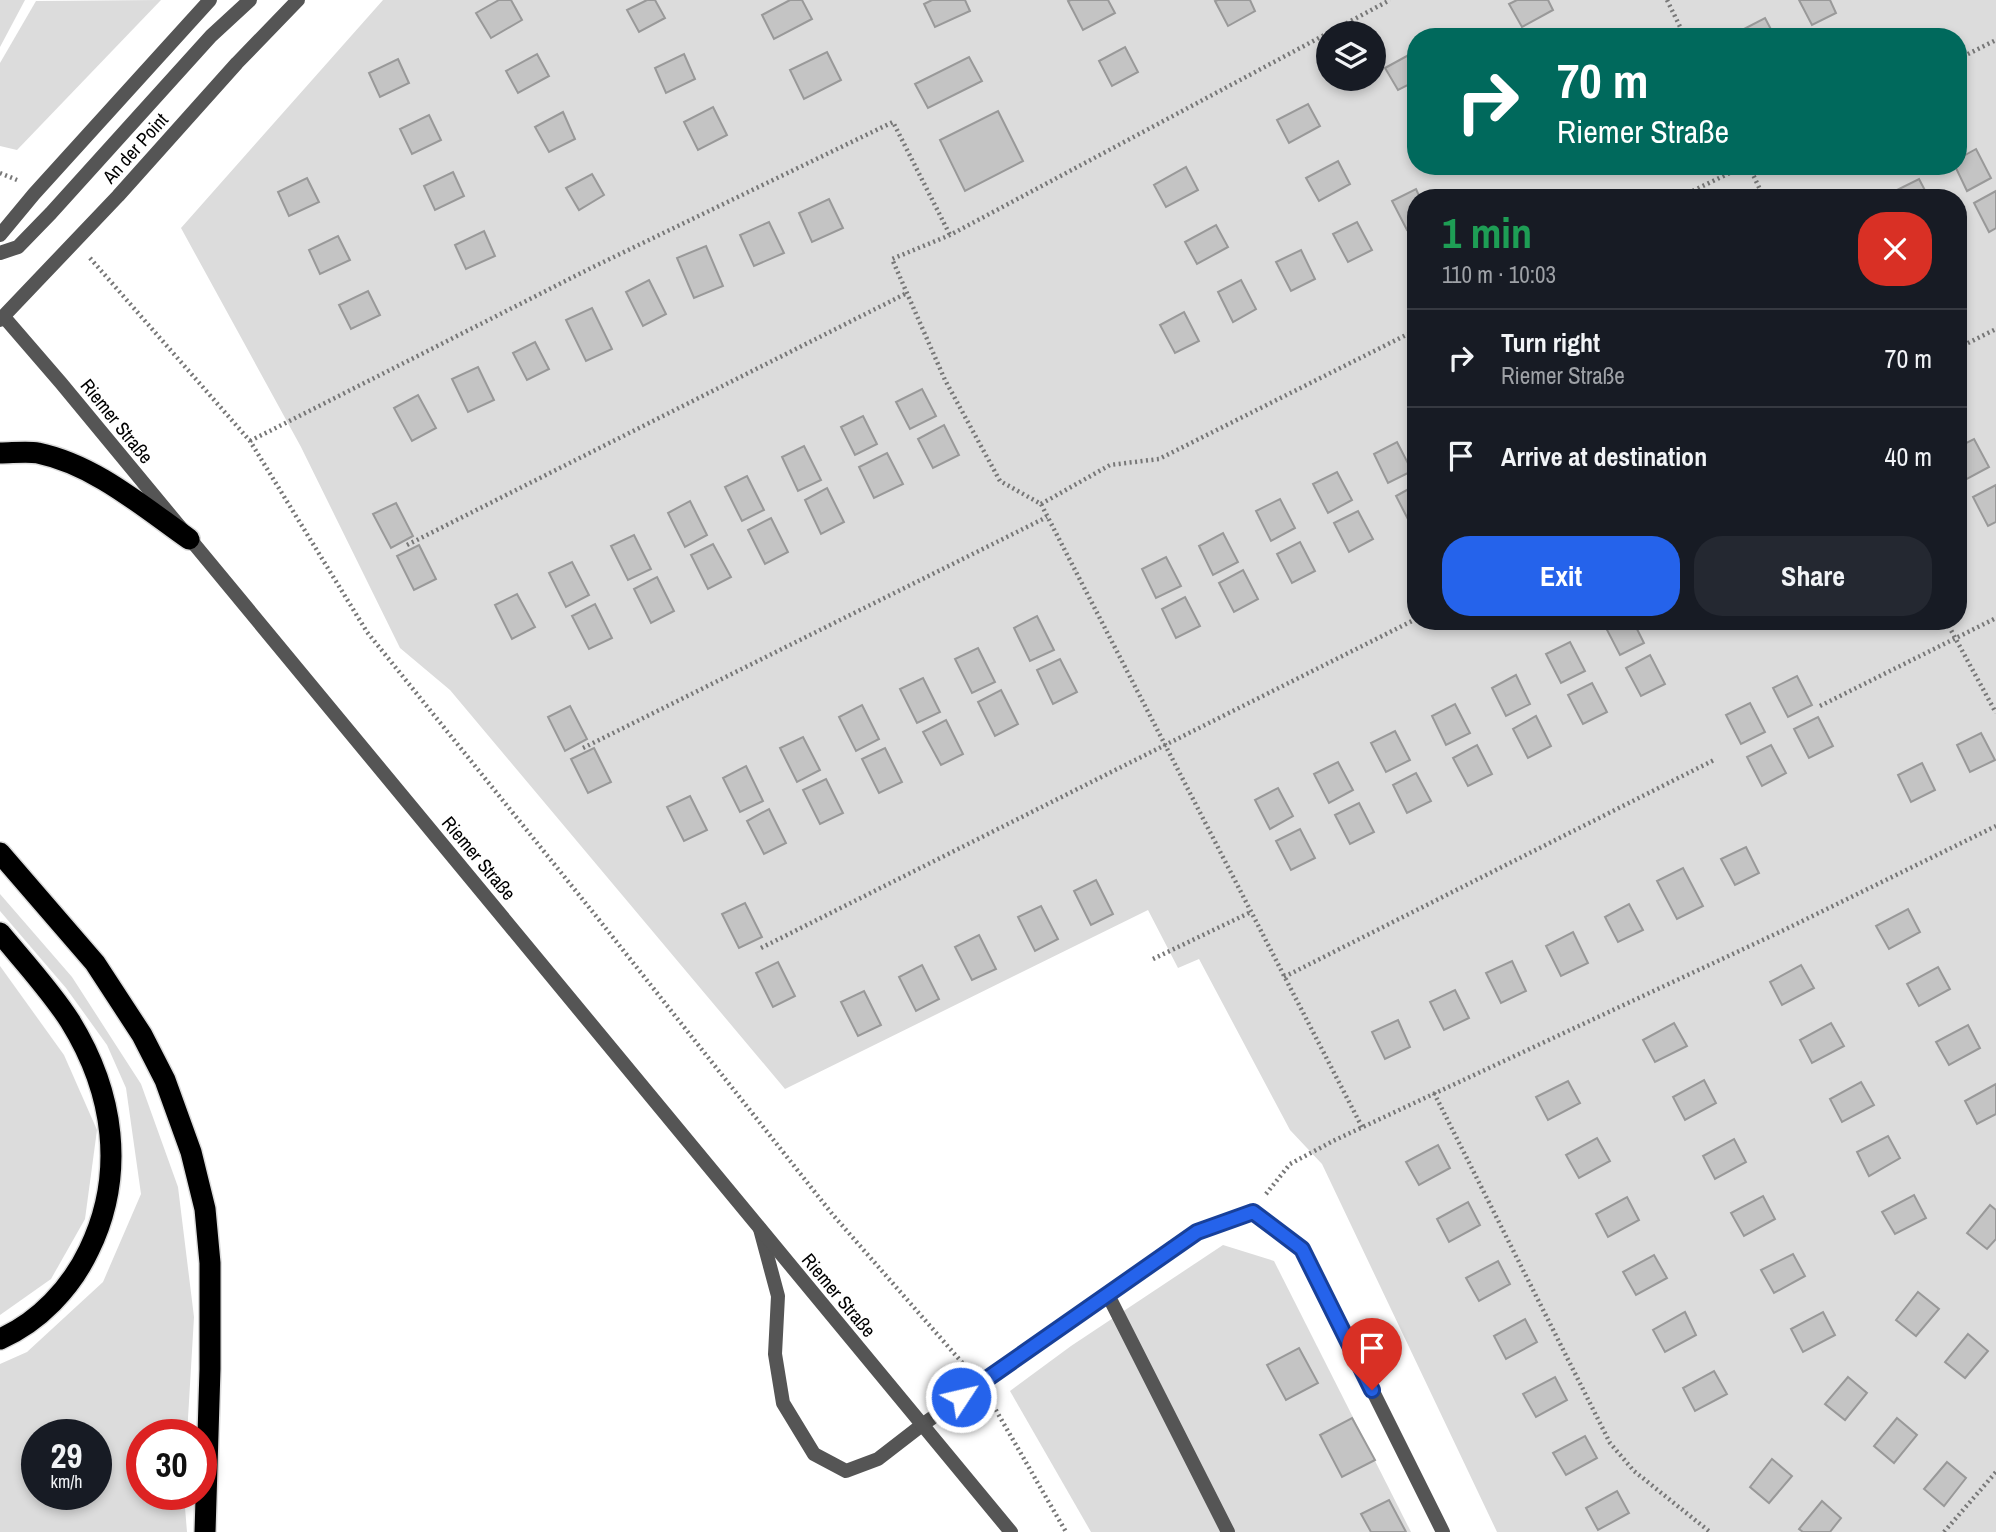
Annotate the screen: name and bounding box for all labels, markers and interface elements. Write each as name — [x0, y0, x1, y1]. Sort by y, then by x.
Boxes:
map controls — [1316, 21, 1386, 91]
button: layers — [1316, 21, 1386, 91]
text: 70 m — [1557, 47, 1649, 113]
icon: right — [1442, 56, 1533, 147]
street label: An der Point — [96, 107, 174, 190]
text: Riemer Straße — [1557, 110, 1729, 153]
text: 1 min — [1442, 205, 1532, 261]
button: close — [1858, 212, 1932, 286]
text: 110 m · 10:03 — [1442, 259, 1556, 290]
text: Turn right — [1501, 325, 1600, 360]
icon: right — [1442, 339, 1480, 377]
text: 70 m — [1885, 341, 1932, 376]
text: Riemer Straße — [1501, 360, 1625, 391]
street label: Riemer Straße — [75, 373, 159, 469]
icon: arrive — [1442, 437, 1480, 475]
text: Arrive at destination — [1501, 439, 1707, 474]
text: 40 m — [1885, 439, 1932, 474]
button: Exit — [1442, 536, 1680, 616]
button: Share — [1694, 536, 1932, 616]
street label: Riemer Straße — [436, 811, 522, 905]
street label: Riemer Straße — [796, 1248, 882, 1342]
pin — [1342, 1318, 1402, 1390]
icon: arrive — [1353, 1329, 1391, 1367]
position arrow — [924, 1360, 998, 1434]
speed limit sign: 30 — [126, 1419, 217, 1510]
text: 29 — [51, 1432, 82, 1479]
text: km/h — [51, 1469, 83, 1494]

